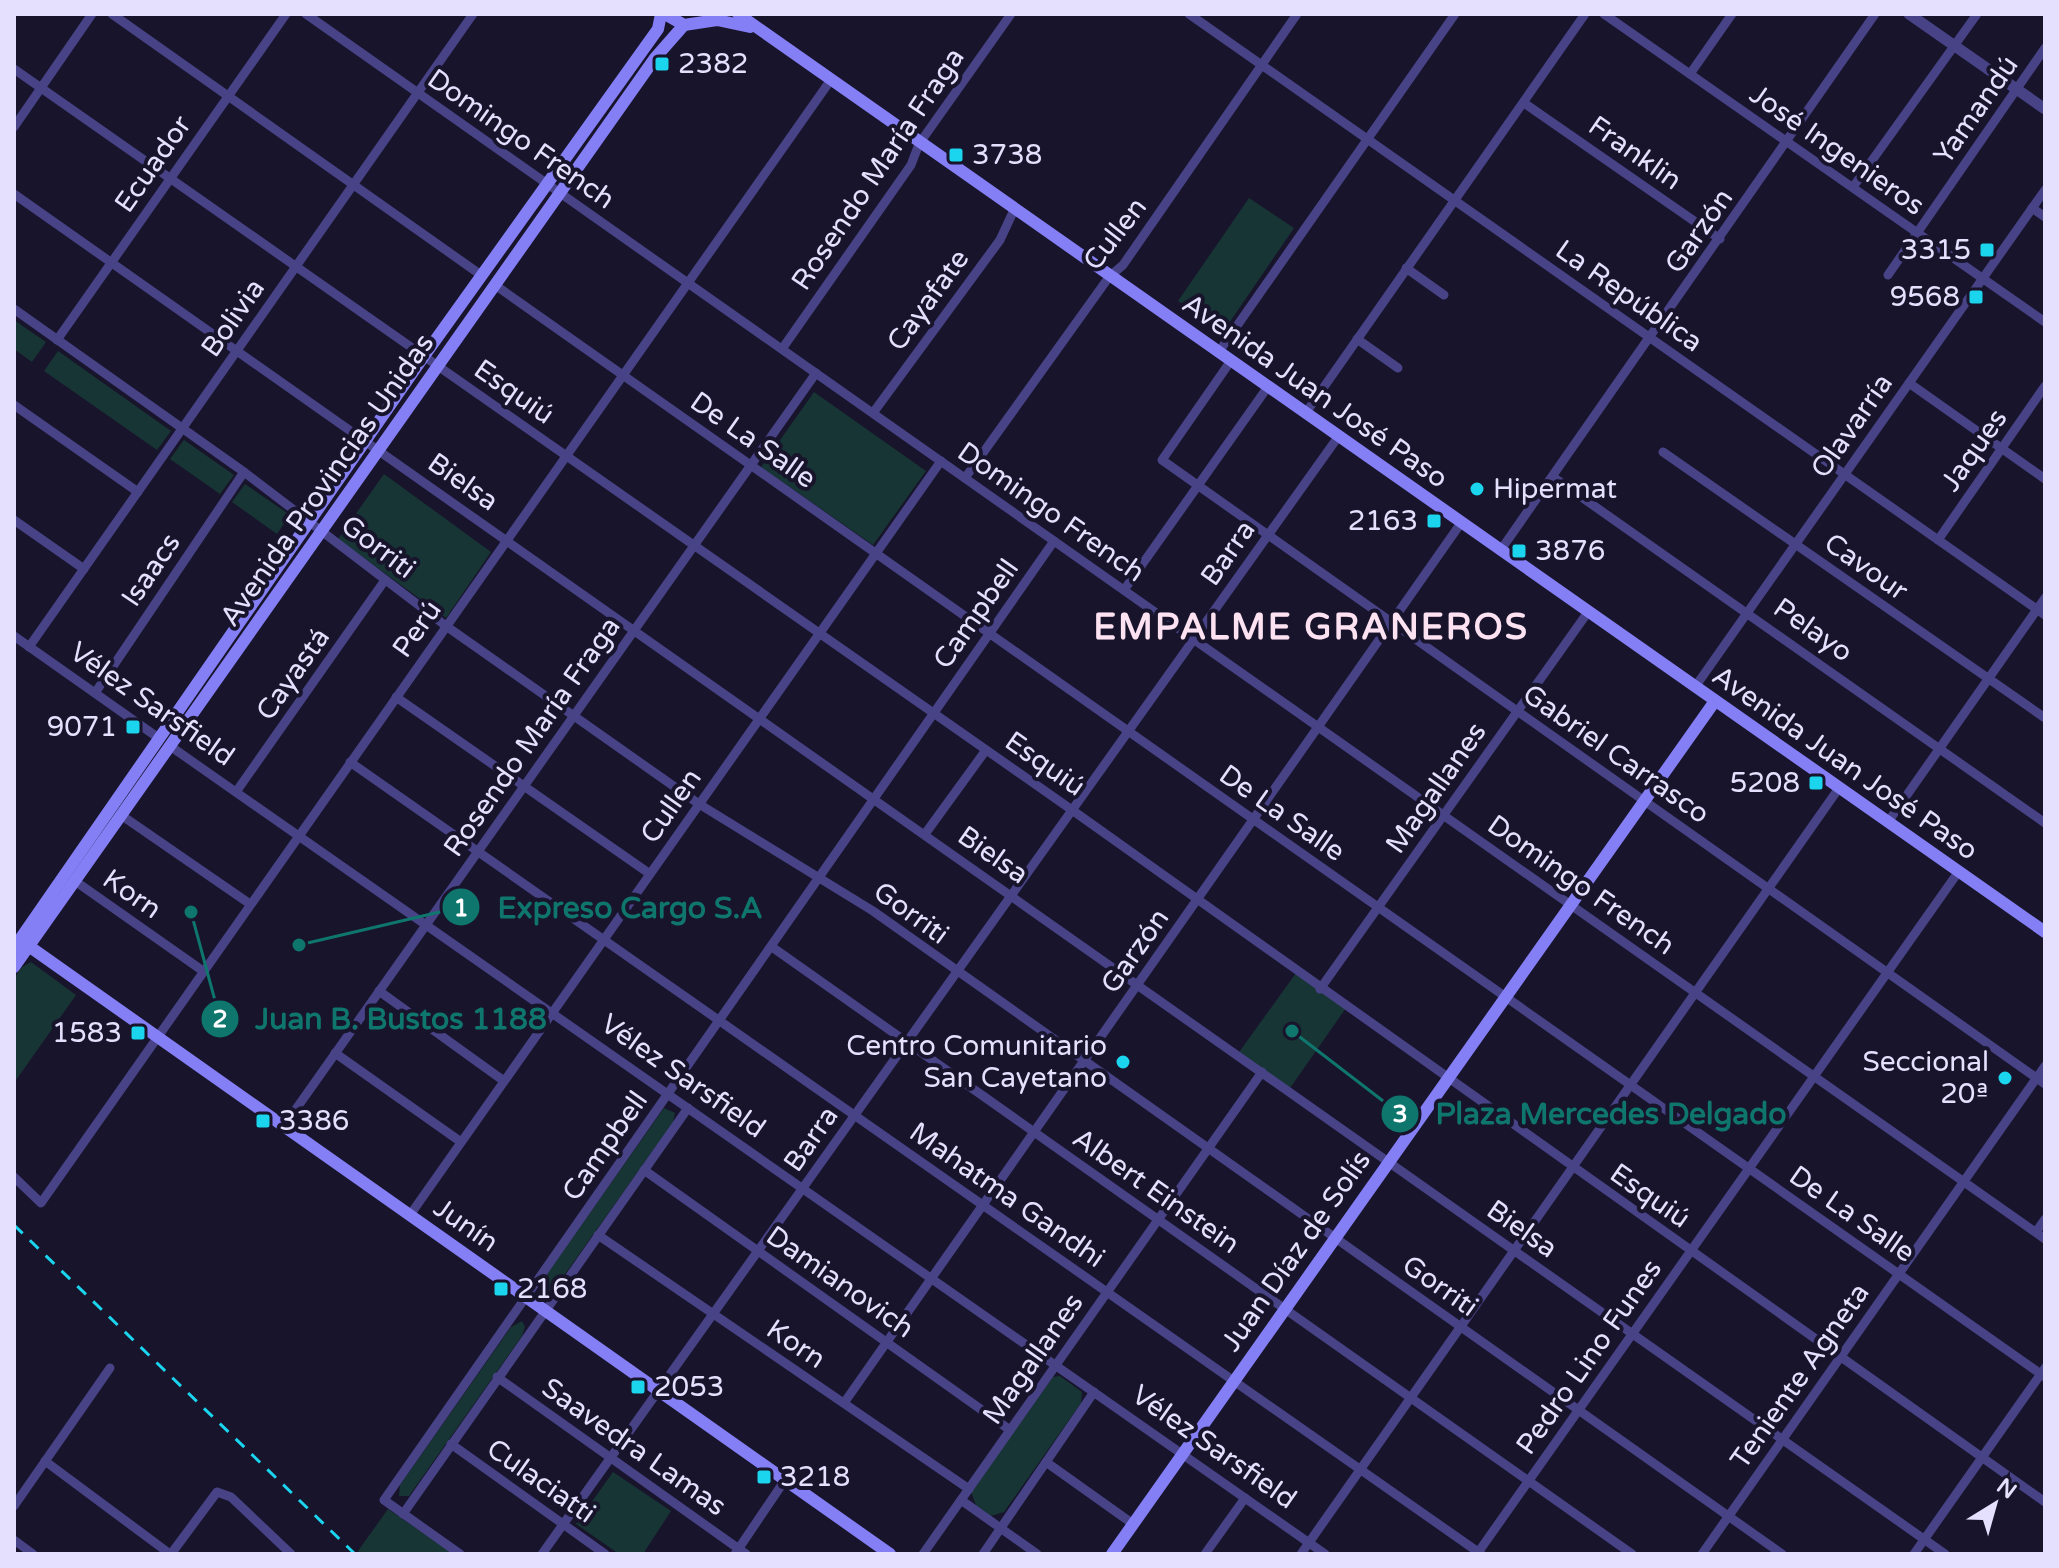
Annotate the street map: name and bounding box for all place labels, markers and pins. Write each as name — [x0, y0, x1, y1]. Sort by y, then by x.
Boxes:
place label: 2382 — [678, 47, 748, 81]
marker: 2382 — [653, 55, 671, 73]
place label: 3738 — [972, 138, 1042, 172]
marker: 3738 — [947, 146, 965, 164]
place label: 3315 — [1901, 233, 1971, 267]
marker: 3315 — [1978, 241, 1996, 259]
place label: 9568 — [1890, 280, 1960, 314]
marker: 9568 — [1967, 288, 1985, 306]
place label: Hipermat — [1493, 472, 1617, 506]
marker: Hipermat — [1468, 480, 1486, 498]
place label: 2163 — [1348, 504, 1418, 538]
marker: 2163 — [1425, 512, 1443, 530]
place label: 3876 — [1535, 534, 1605, 568]
marker: 3876 — [1510, 542, 1528, 560]
place label: 9071 — [47, 710, 117, 744]
marker: 9071 — [124, 718, 142, 736]
place label: 5208 — [1730, 766, 1800, 800]
marker: 5208 — [1807, 774, 1825, 792]
callout: Expreso Cargo S.A — [441, 880, 778, 934]
callout: Juan B. Bustos 1188 — [200, 992, 563, 1046]
place label: 1583 — [52, 1016, 122, 1050]
marker: 1583 — [129, 1024, 147, 1042]
place label: Centro Comunitario San Cayetano — [846, 1029, 1107, 1095]
place label: Seccional 20ª — [1862, 1045, 1989, 1111]
marker: Centro Comunitario San Cayetano — [1114, 1053, 1132, 1071]
marker: Seccional 20ª — [1996, 1069, 2014, 1087]
callout: Plaza Mercedes Delgado — [1380, 1087, 1803, 1141]
place label: 3386 — [279, 1104, 349, 1138]
marker: 3386 — [254, 1112, 272, 1130]
place label: 2168 — [517, 1272, 587, 1306]
marker: 2168 — [492, 1280, 510, 1298]
place label: 2053 — [654, 1370, 724, 1404]
marker: 2053 — [629, 1378, 647, 1396]
place label: 3218 — [780, 1460, 850, 1494]
marker: 3218 — [755, 1468, 773, 1486]

